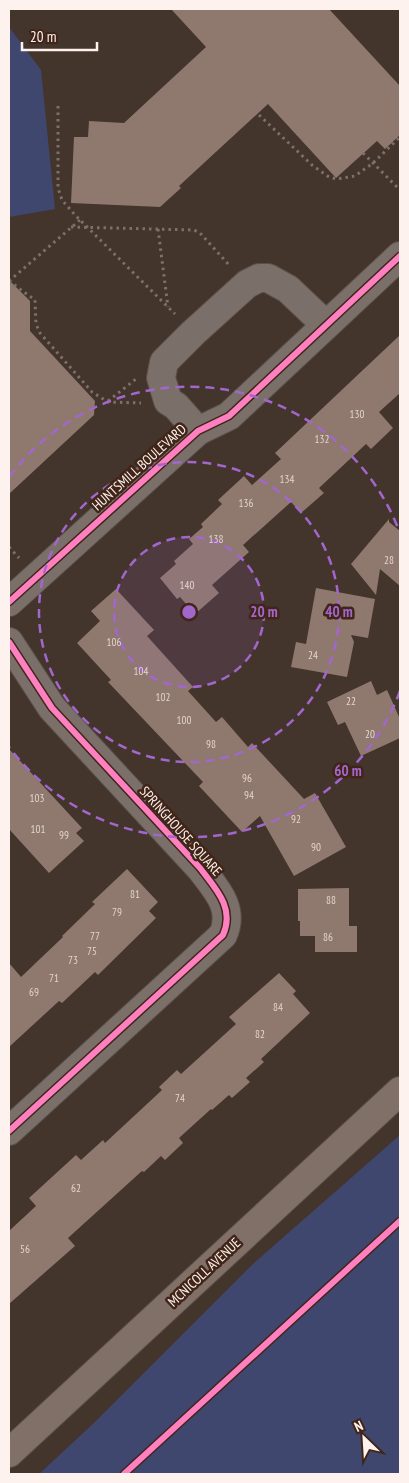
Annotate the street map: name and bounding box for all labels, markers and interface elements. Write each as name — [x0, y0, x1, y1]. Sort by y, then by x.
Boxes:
scale bar — [22, 20, 98, 52]
text: 20 m — [30, 27, 56, 46]
house number: 130 — [350, 407, 364, 421]
street label: HUNTSMILL BOULEVARD — [88, 420, 190, 514]
house number: 132 — [315, 432, 329, 446]
house number: 134 — [280, 472, 294, 486]
house number: 136 — [239, 496, 253, 510]
house number: 138 — [209, 532, 223, 546]
house number: 28 — [384, 553, 394, 567]
house number: 140 — [180, 578, 194, 592]
text: 20 m — [250, 602, 278, 621]
text: 40 m — [325, 602, 353, 621]
centre of rings — [180, 603, 198, 621]
house number: 106 — [107, 635, 121, 649]
house number: 24 — [308, 648, 318, 662]
house number: 104 — [134, 664, 148, 678]
house number: 102 — [156, 690, 170, 704]
house number: 22 — [346, 694, 356, 708]
house number: 100 — [177, 713, 191, 727]
house number: 20 — [365, 727, 375, 741]
house number: 98 — [206, 737, 216, 751]
text: 60 m — [334, 761, 362, 780]
house number: 96 — [242, 771, 252, 785]
street label: SPRINGHOUSE SQUARE — [136, 782, 226, 880]
house number: 94 — [244, 788, 254, 802]
house number: 103 — [30, 791, 44, 805]
house number: 92 — [291, 812, 301, 826]
house number: 101 — [31, 822, 45, 836]
house number: 99 — [59, 828, 69, 842]
house number: 90 — [311, 840, 321, 854]
house number: 81 — [130, 887, 140, 901]
house number: 88 — [326, 893, 336, 907]
house number: 79 — [112, 905, 122, 919]
house number: 77 — [90, 929, 100, 943]
house number: 86 — [323, 930, 333, 944]
house number: 75 — [87, 944, 97, 958]
house number: 73 — [68, 953, 78, 967]
house number: 71 — [49, 971, 59, 985]
house number: 69 — [29, 985, 39, 999]
house number: 84 — [273, 1000, 283, 1014]
house number: 82 — [255, 1027, 265, 1041]
house number: 74 — [175, 1091, 185, 1105]
house number: 62 — [71, 1181, 81, 1195]
street label: MCNICOLL AVENUE — [164, 1234, 244, 1310]
house number: 56 — [20, 1242, 30, 1256]
north arrow — [339, 1413, 389, 1463]
text: N — [351, 1416, 366, 1436]

